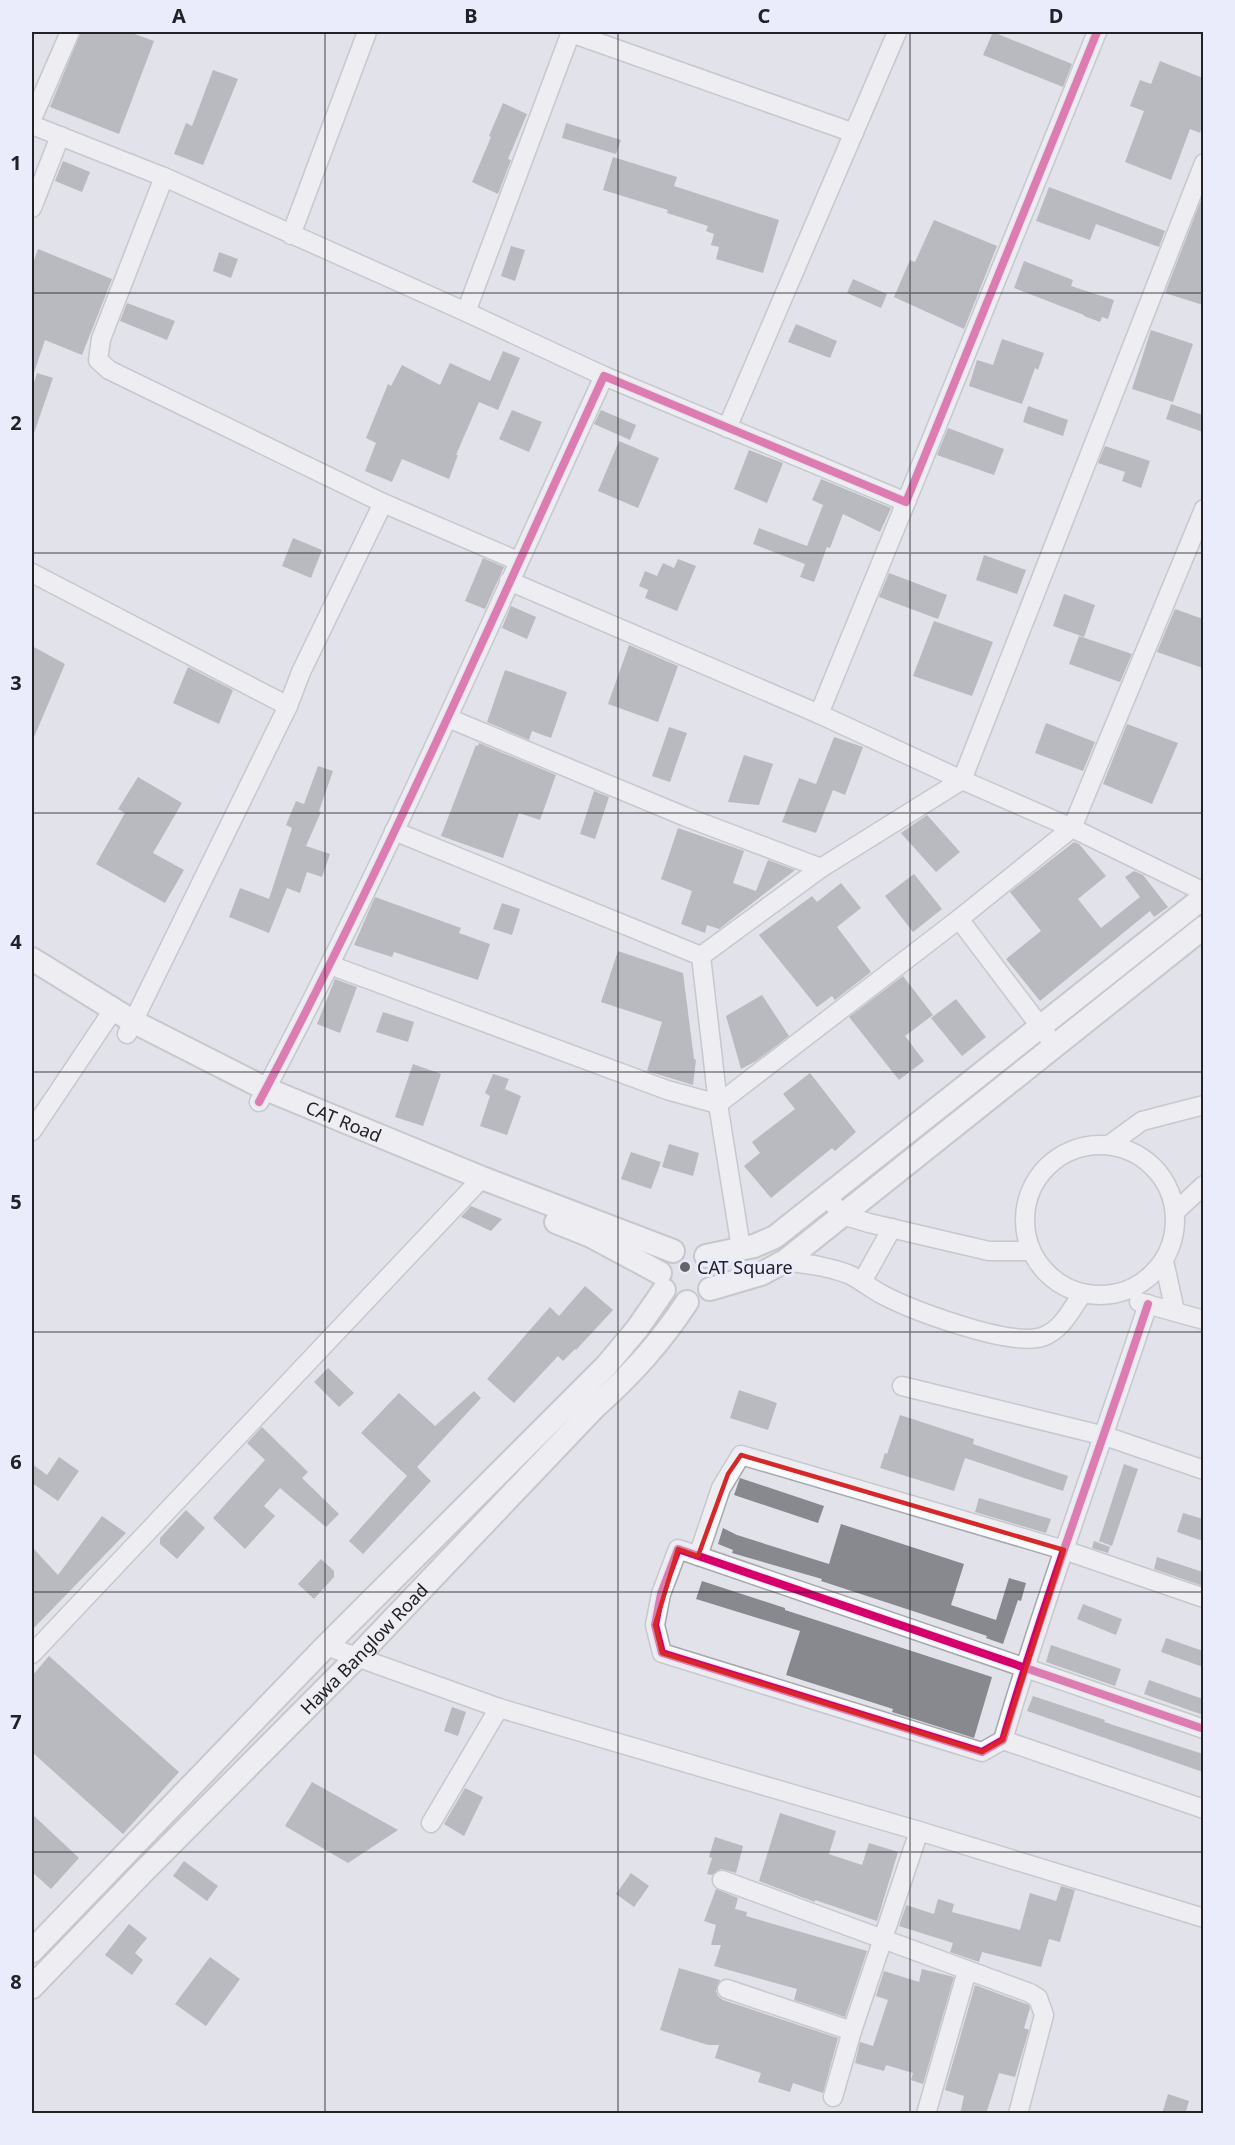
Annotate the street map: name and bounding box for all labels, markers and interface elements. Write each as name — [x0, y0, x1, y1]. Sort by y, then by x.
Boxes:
text: A — [172, 2, 186, 29]
text: B — [464, 2, 478, 29]
text: C — [758, 2, 771, 29]
text: D — [1049, 2, 1063, 29]
text: 1 — [10, 149, 22, 176]
text: 2 — [10, 409, 22, 436]
text: 3 — [10, 669, 22, 696]
text: 4 — [10, 928, 22, 955]
street label: CAT Road — [302, 1095, 385, 1147]
text: 5 — [10, 1188, 22, 1215]
place label: CAT Square — [697, 1255, 793, 1279]
marker: CAT Square — [678, 1260, 692, 1274]
text: 6 — [10, 1448, 22, 1475]
street label: Hawa Banglow Road — [295, 1578, 433, 1719]
text: 7 — [10, 1708, 22, 1735]
text: 8 — [10, 1968, 22, 1995]

